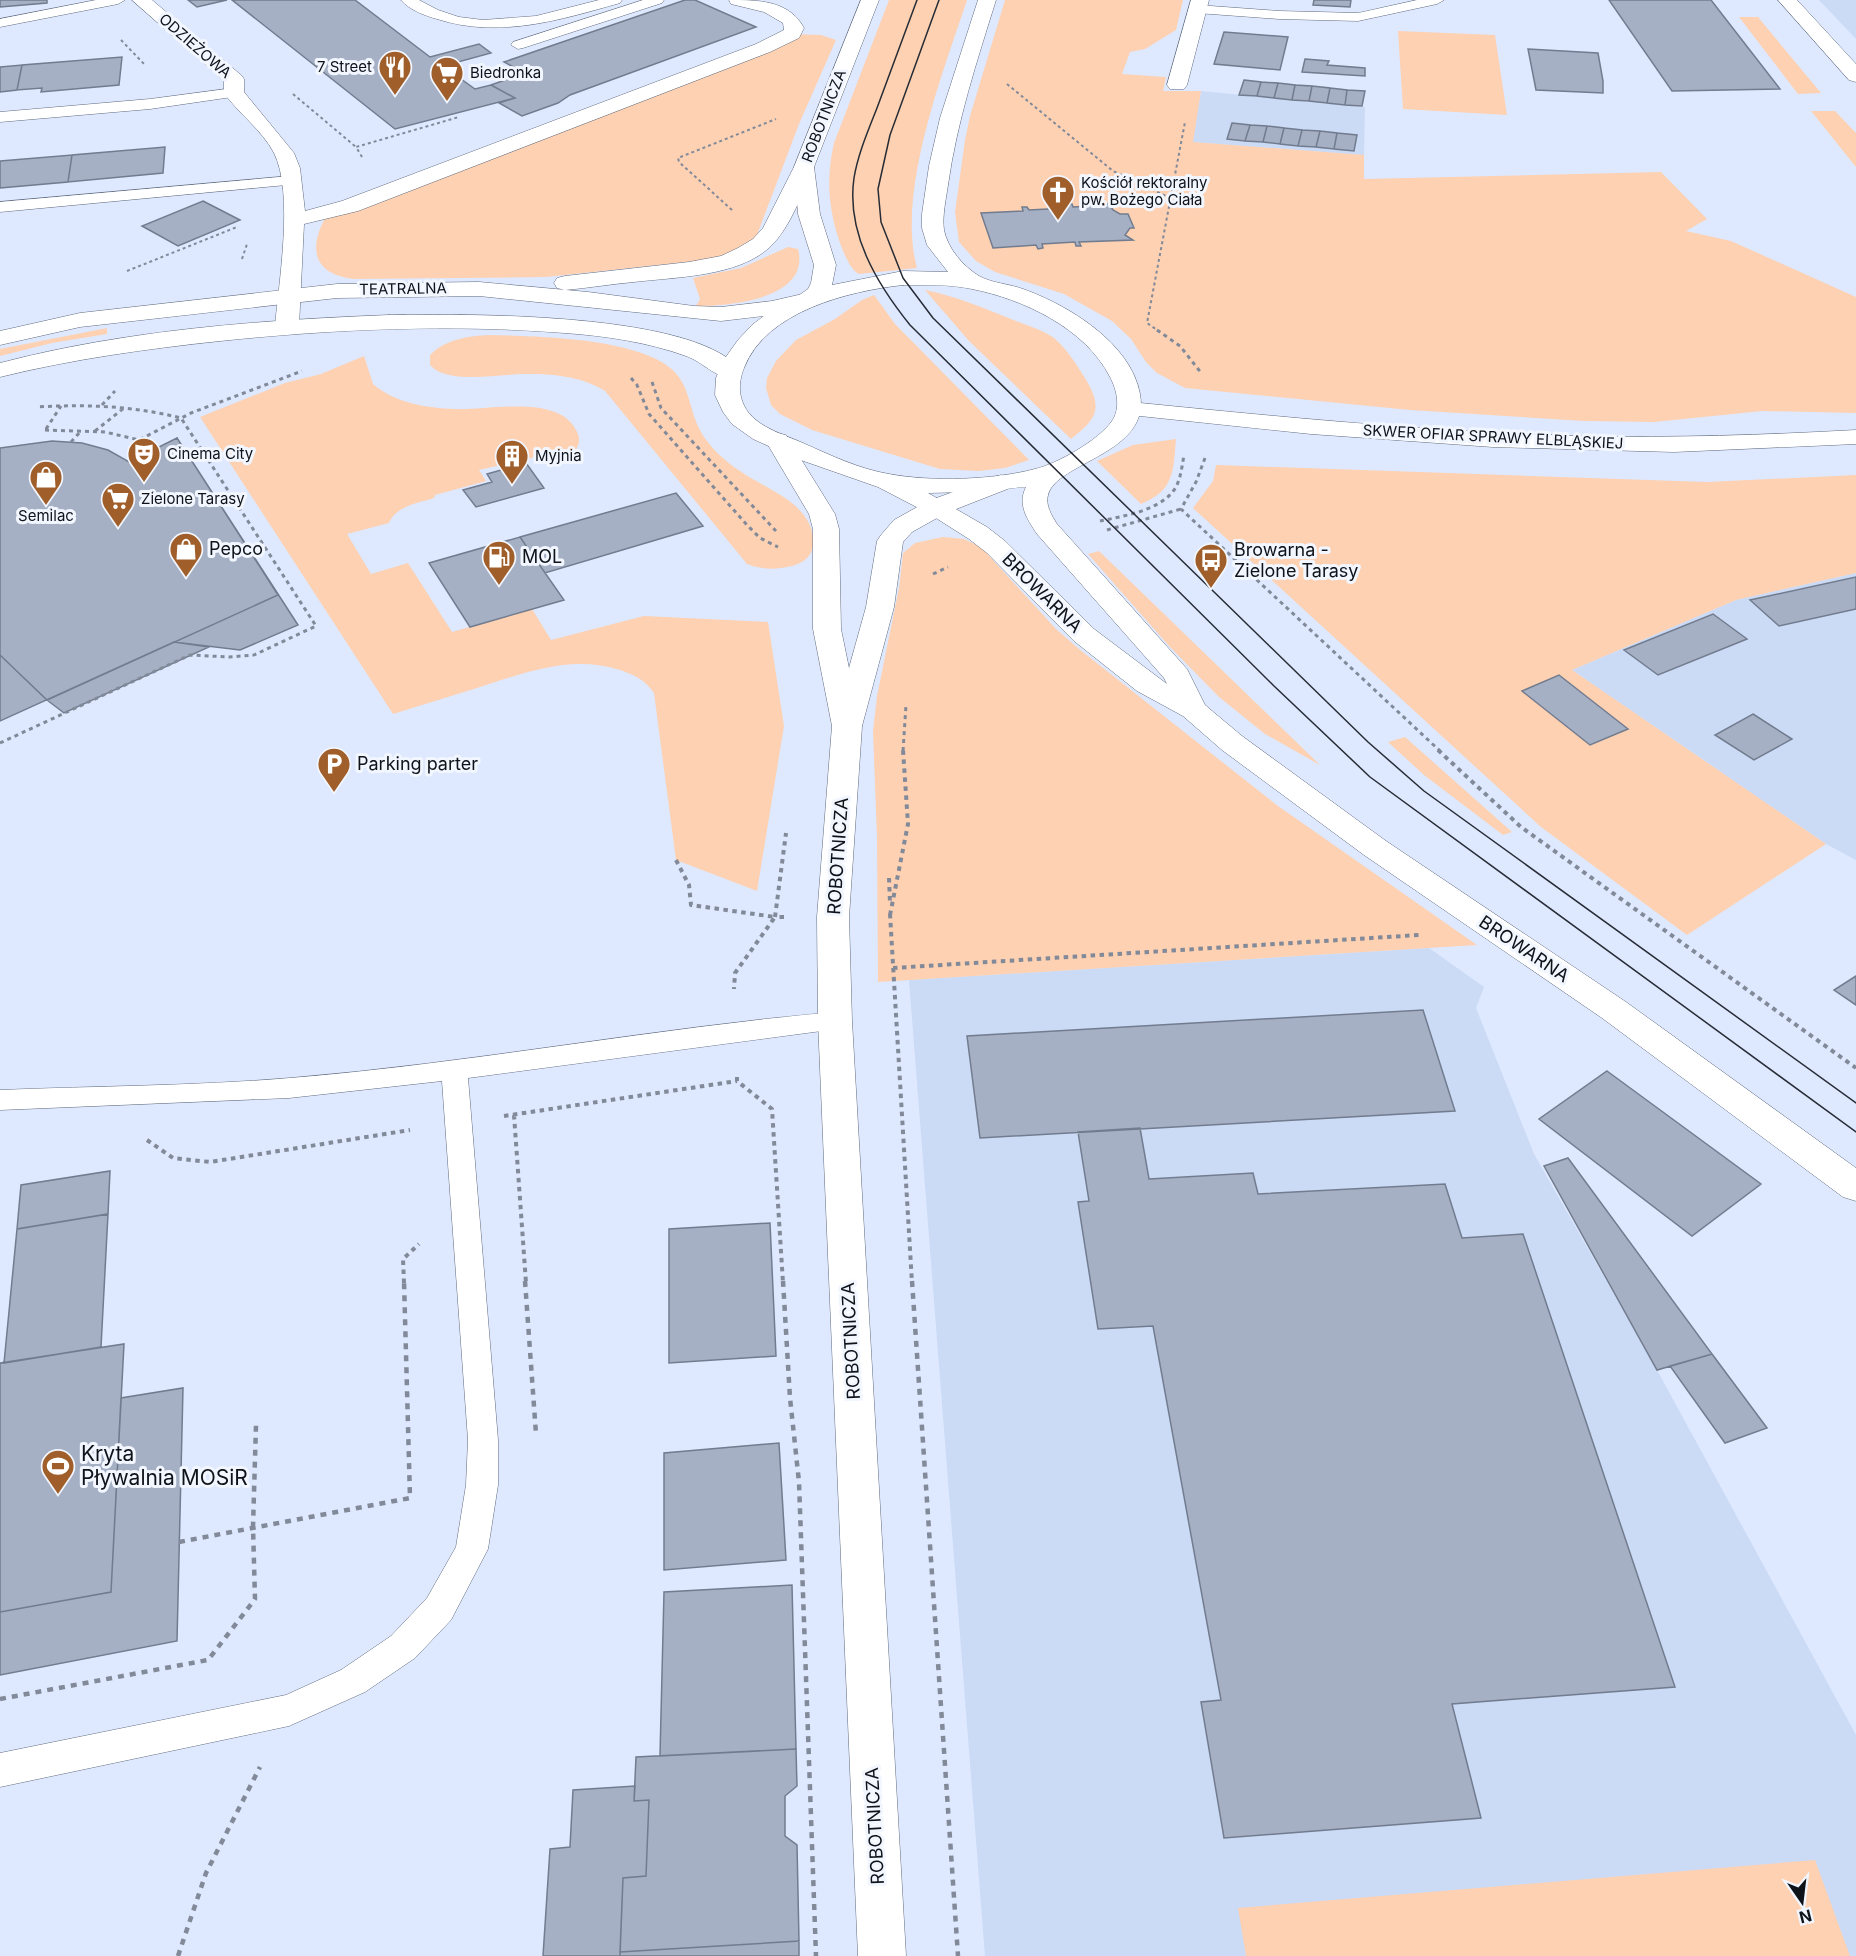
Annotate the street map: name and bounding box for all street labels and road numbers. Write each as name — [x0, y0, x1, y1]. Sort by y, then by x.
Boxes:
street label: ODZIEŻOWA — [155, 9, 235, 82]
street label: ROBOTNICZA — [797, 67, 850, 165]
street label: TEATRALNA — [359, 278, 447, 299]
street label: SKWER OFIAR SPRAWY ELBLĄSKIEJ — [1362, 420, 1624, 453]
street label: BROWARNA — [998, 549, 1086, 637]
street label: ROBOTNICZA — [823, 797, 852, 915]
street label: BROWARNA — [1475, 911, 1573, 986]
street label: ROBOTNICZA — [837, 1282, 864, 1400]
street label: ROBOTNICZA — [861, 1767, 888, 1885]

